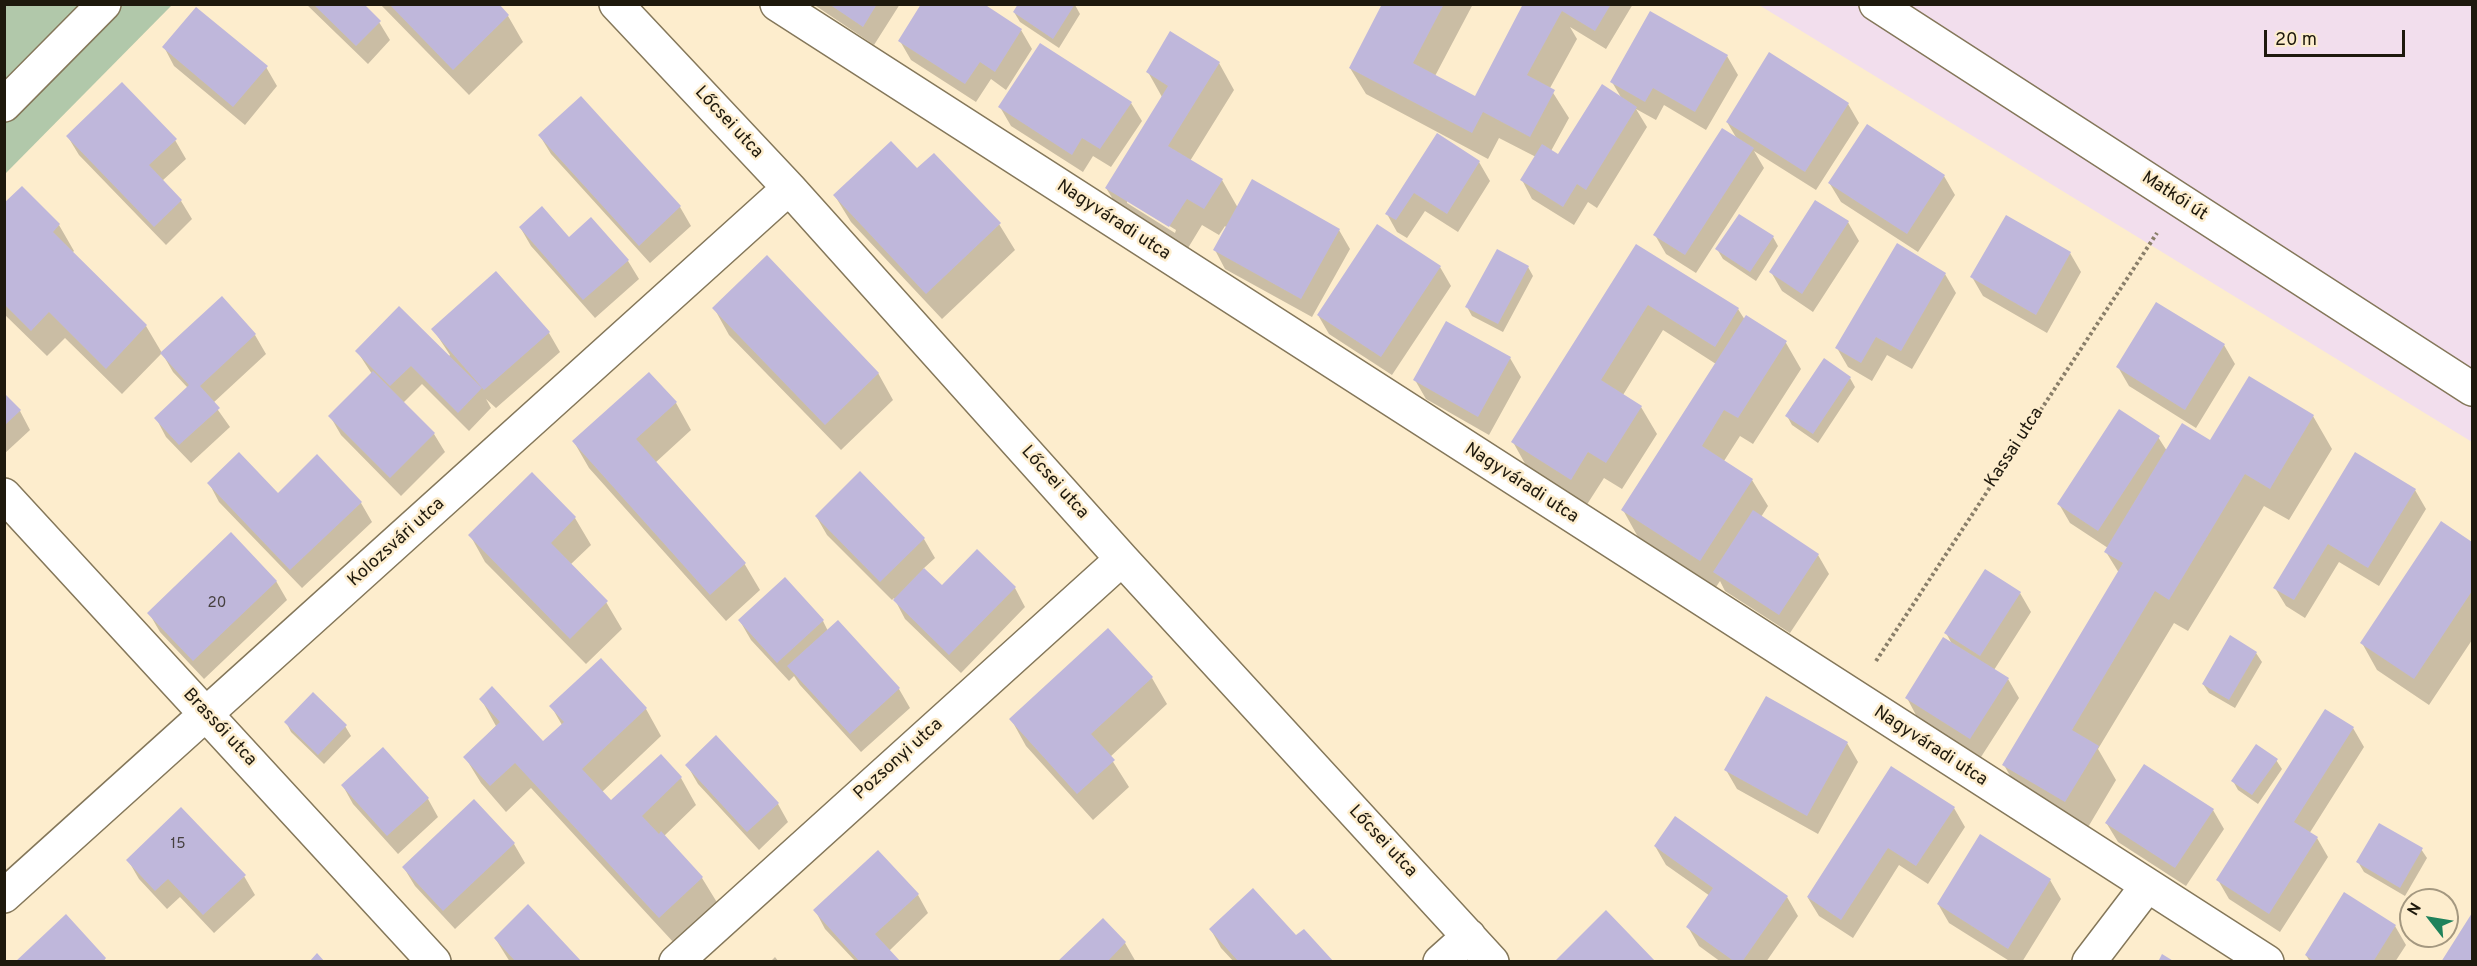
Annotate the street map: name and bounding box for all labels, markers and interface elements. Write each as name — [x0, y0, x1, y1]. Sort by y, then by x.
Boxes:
scale bar — [2267, 18, 2408, 56]
text: 20 m — [2275, 29, 2317, 52]
street label: Lőcsei utca — [689, 82, 767, 164]
street label: Matkói út — [2137, 168, 2211, 226]
street label: Nagyváradi utca — [1052, 176, 1174, 266]
street label: Kassai utca — [1981, 404, 2049, 492]
street label: Nagyváradi utca — [1460, 439, 1582, 529]
street label: Lőcsei utca — [1016, 442, 1092, 524]
street label: Kolozsvári utca — [344, 494, 450, 592]
house number: 20 — [208, 595, 226, 613]
street label: Brassói utca — [178, 685, 260, 771]
street label: Nagyváradi utca — [1869, 702, 1991, 792]
street label: Pozsonyi utca — [850, 715, 948, 805]
street label: Lőcsei utca — [1343, 801, 1421, 883]
house number: 15 — [171, 836, 185, 854]
north arrow — [2399, 888, 2459, 948]
text: N — [2404, 900, 2427, 920]

